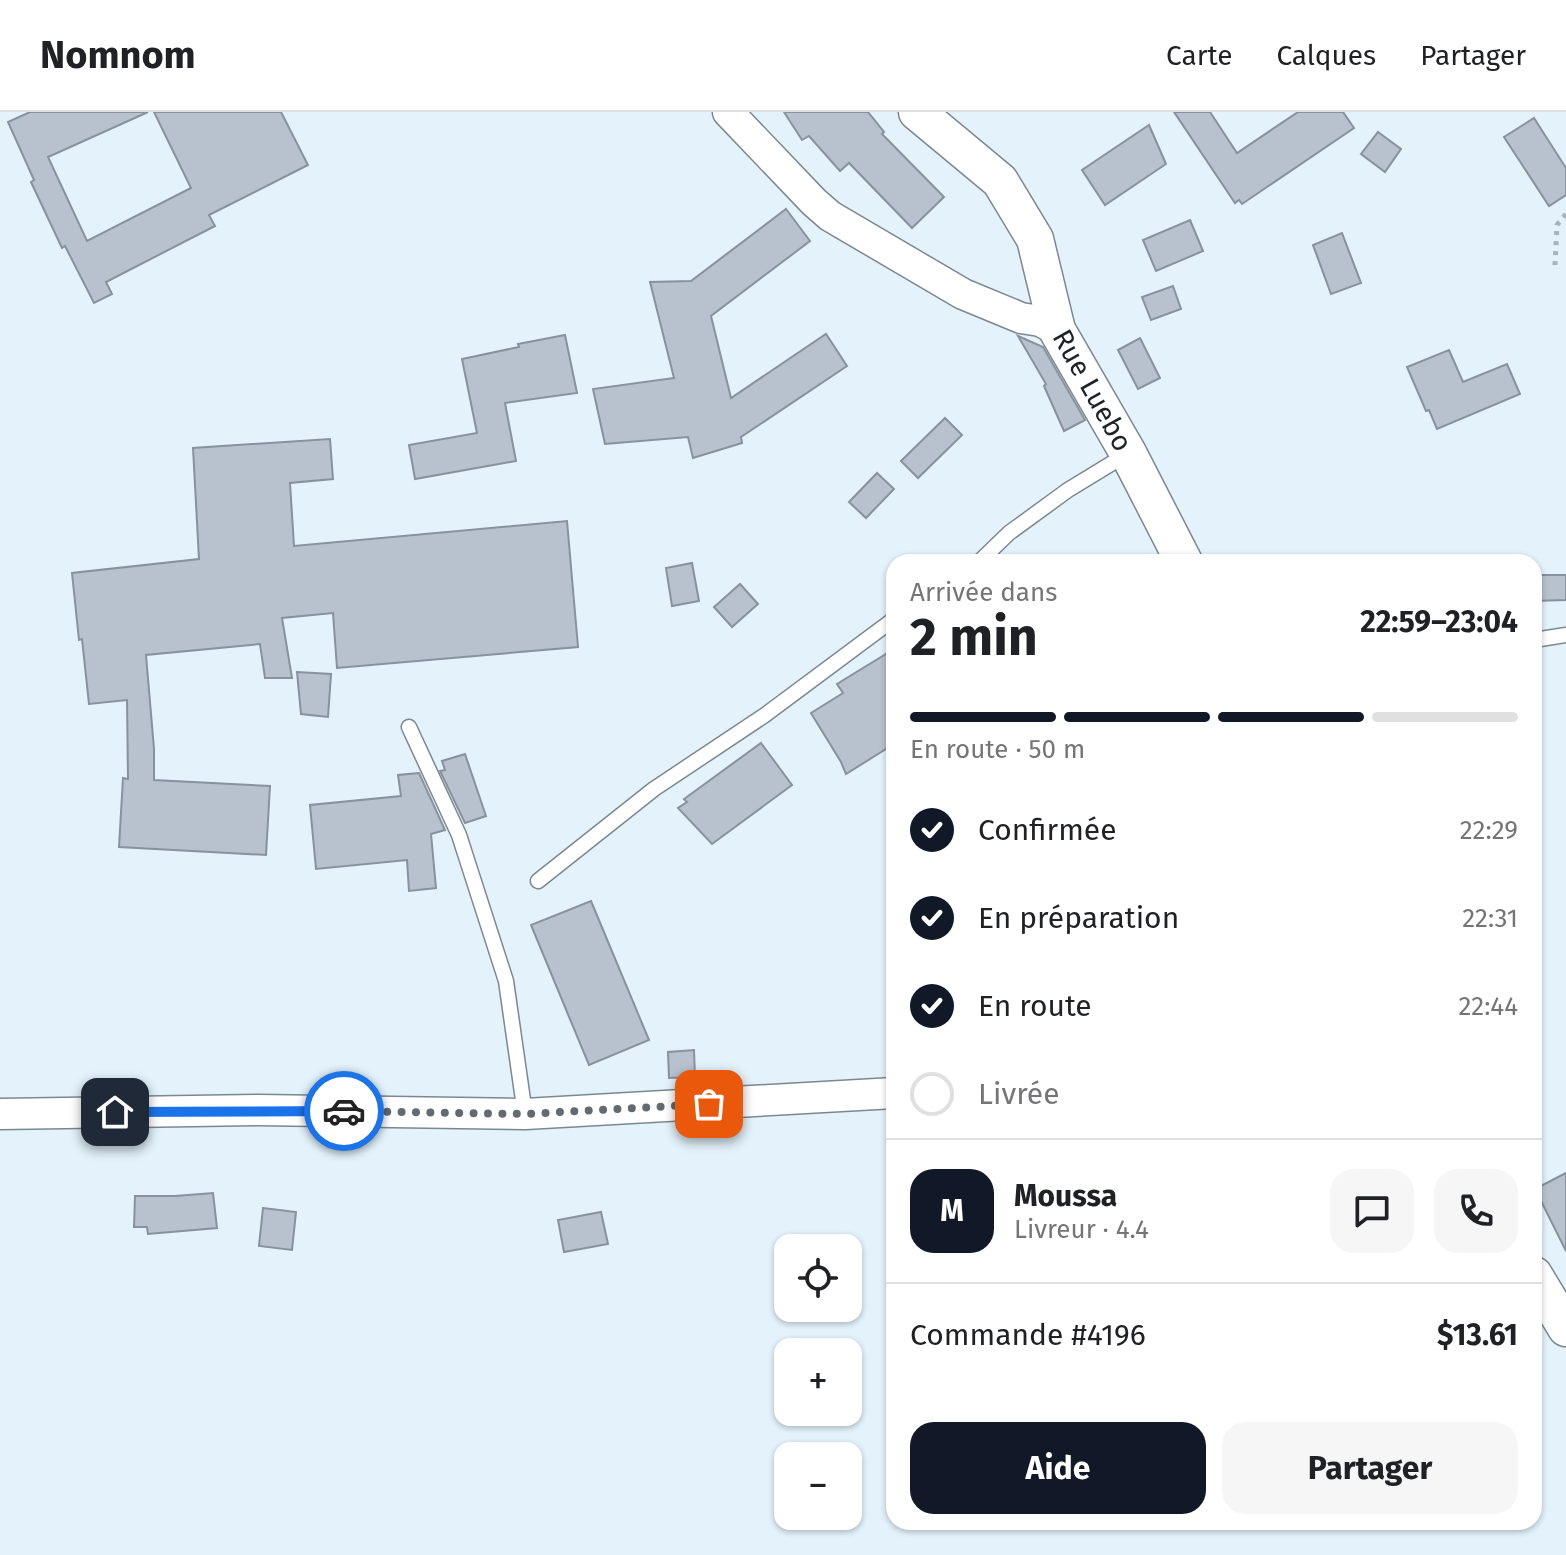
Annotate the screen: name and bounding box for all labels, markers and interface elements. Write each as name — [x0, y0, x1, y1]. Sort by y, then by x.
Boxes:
text: Nomnom — [40, 32, 196, 78]
text: Carte — [1166, 39, 1232, 72]
text: Calques — [1276, 39, 1376, 72]
text: Partager — [1420, 39, 1526, 72]
street label: Rue Luebo — [1046, 324, 1139, 457]
text: Arrivée dans — [910, 577, 1057, 608]
text: 22:59–23:04 — [1360, 604, 1518, 640]
text: 2 min — [910, 606, 1038, 669]
text: En route · 50 m — [910, 734, 1085, 765]
icon: check — [910, 808, 954, 852]
text: Confirmée — [978, 812, 1117, 848]
text: 22:29 — [1460, 815, 1518, 846]
icon: check — [910, 896, 954, 940]
text: En préparation — [978, 900, 1179, 936]
text: 22:31 — [1462, 903, 1518, 934]
icon: check — [910, 984, 954, 1028]
text: En route — [978, 988, 1092, 1024]
text: 22:44 — [1458, 991, 1518, 1022]
pin — [675, 1070, 743, 1138]
courier — [304, 1071, 384, 1151]
text: Livrée — [978, 1076, 1060, 1112]
pin — [81, 1078, 149, 1146]
icon: bag — [687, 1082, 731, 1126]
icon: car — [322, 1089, 366, 1133]
icon: home — [93, 1090, 137, 1134]
button: chat — [1330, 1169, 1414, 1253]
button: phone — [1434, 1169, 1518, 1253]
text: Moussa — [1014, 1178, 1117, 1214]
text: M — [940, 1193, 964, 1229]
text: Livreur · 4.4 — [1014, 1214, 1149, 1245]
map controls — [774, 1234, 862, 1530]
button: locate — [774, 1234, 862, 1322]
text: Commande #4196 — [910, 1317, 1146, 1353]
text: $13.61 — [1437, 1317, 1518, 1353]
button: + — [774, 1338, 862, 1426]
button: Aide — [910, 1422, 1206, 1514]
button: Partager — [1222, 1422, 1518, 1514]
button: − — [774, 1442, 862, 1530]

